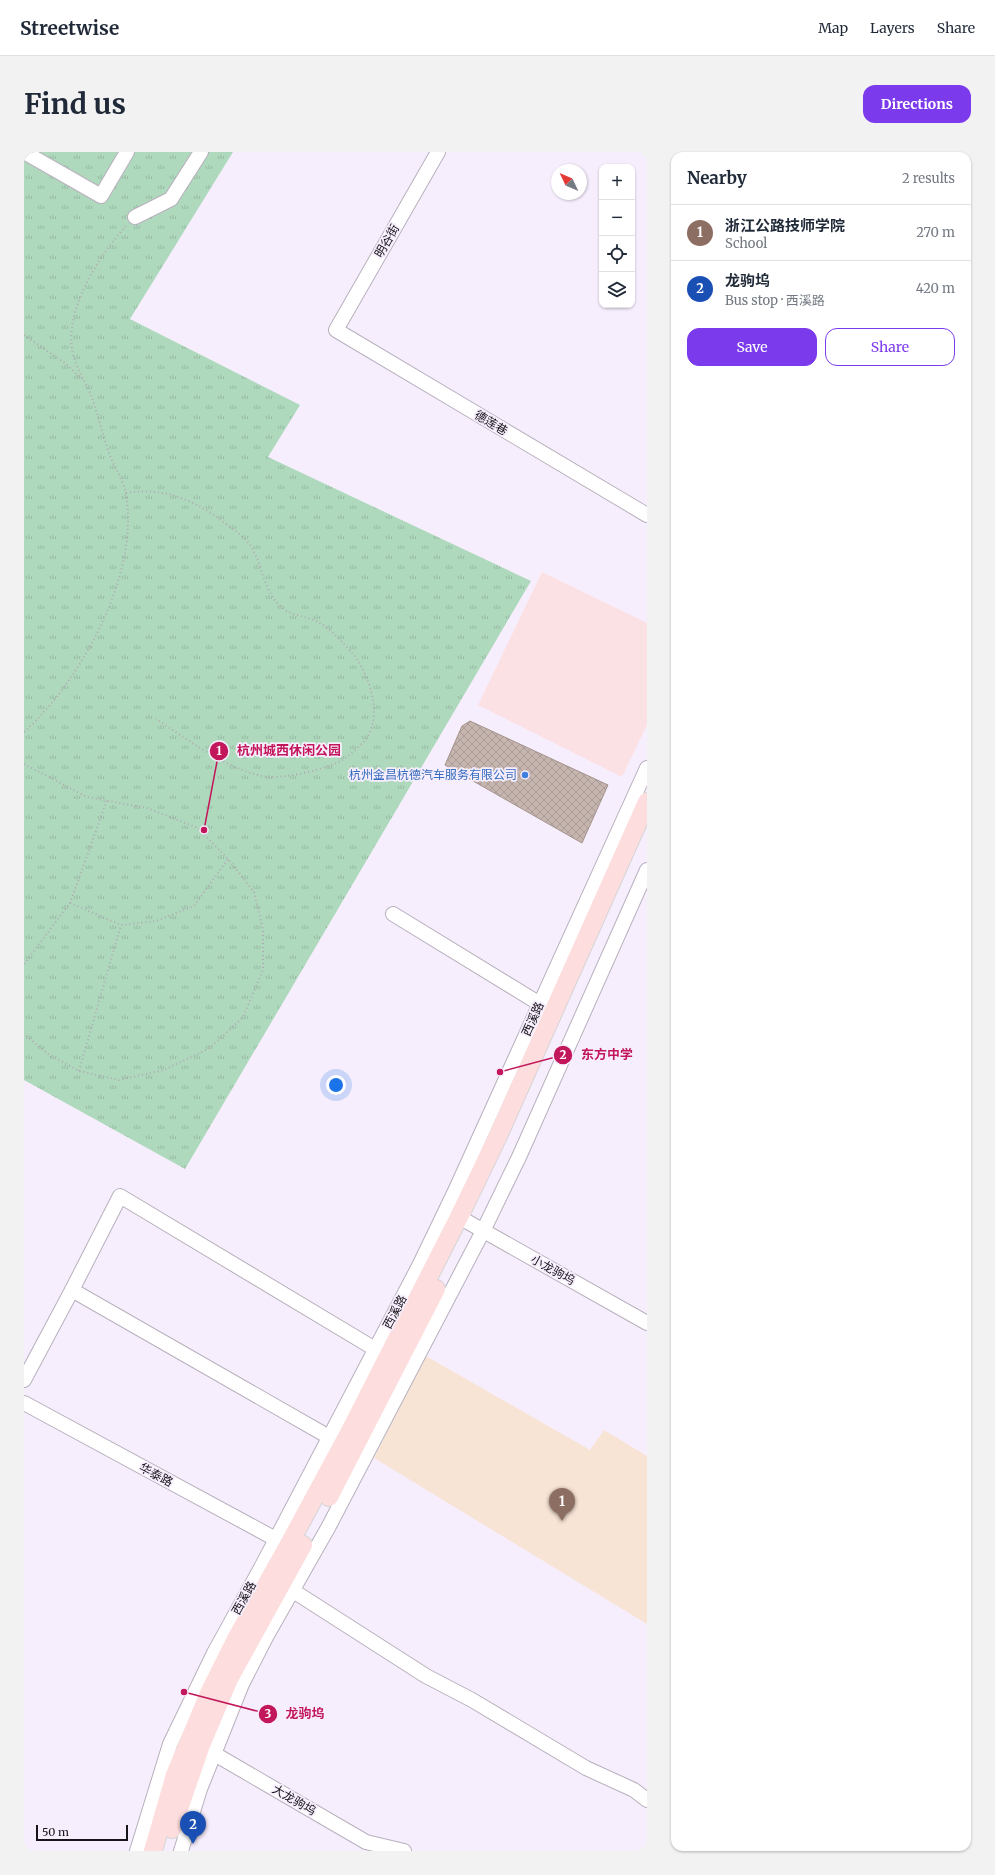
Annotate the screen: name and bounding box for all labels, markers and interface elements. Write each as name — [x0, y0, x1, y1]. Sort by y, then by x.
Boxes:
text: Streetwise — [20, 16, 119, 40]
text: Map — [818, 19, 848, 37]
text: Layers — [870, 19, 915, 37]
text: Share — [937, 19, 975, 37]
button: Directions — [863, 85, 971, 123]
text: Find us — [24, 86, 126, 122]
north arrow — [551, 164, 587, 200]
map controls — [599, 164, 635, 308]
button: + — [599, 164, 635, 200]
text: Nearby — [687, 167, 747, 189]
text: 2 results — [902, 170, 955, 187]
button: − — [599, 200, 635, 236]
text: 浙江公路技师学院 — [725, 216, 845, 235]
street label: 明谷街 — [371, 221, 402, 260]
text: 1 — [697, 224, 703, 241]
text: 270 m — [916, 224, 955, 241]
text: School — [725, 235, 767, 252]
button: locate — [599, 236, 635, 272]
text: 龙驹坞 — [725, 271, 770, 290]
button: layers — [599, 272, 635, 308]
text: 2 — [696, 280, 704, 297]
text: 420 m — [916, 280, 955, 297]
text: Bus stop · 西溪路 — [725, 292, 825, 309]
button: Save — [687, 328, 817, 366]
button: Share — [825, 328, 955, 366]
street label: 德莲巷 — [472, 407, 511, 438]
callout: 杭州城西休闲公园 — [209, 738, 349, 763]
text: 杭州城西休闲公园 — [237, 742, 341, 759]
text: 1 — [216, 743, 222, 758]
place label: 杭州金昌杭德汽车服务有限公司 — [349, 767, 517, 782]
marker: 杭州金昌杭德汽车服务有限公司 — [520, 770, 530, 780]
street label: 西溪路 — [518, 999, 547, 1038]
callout: 东方中学 — [553, 1042, 641, 1067]
text: 东方中学 — [581, 1046, 633, 1063]
text: 2 — [559, 1047, 567, 1062]
your location — [326, 1075, 346, 1095]
street label: 小龙驹坞 — [529, 1251, 578, 1288]
street label: 西溪路 — [379, 1292, 410, 1331]
street label: 华泰路 — [137, 1459, 176, 1490]
pin: 1 — [549, 1488, 575, 1521]
street label: 西溪路 — [228, 1578, 259, 1617]
callout: 龙驹坞 — [258, 1701, 333, 1726]
text: 龙驹坞 — [285, 1705, 325, 1722]
text: 3 — [265, 1706, 272, 1721]
street label: 大龙驹坞 — [270, 1781, 319, 1818]
pin: 2 — [180, 1811, 206, 1844]
scale bar — [36, 1823, 128, 1842]
text: 50 m — [42, 1825, 69, 1839]

